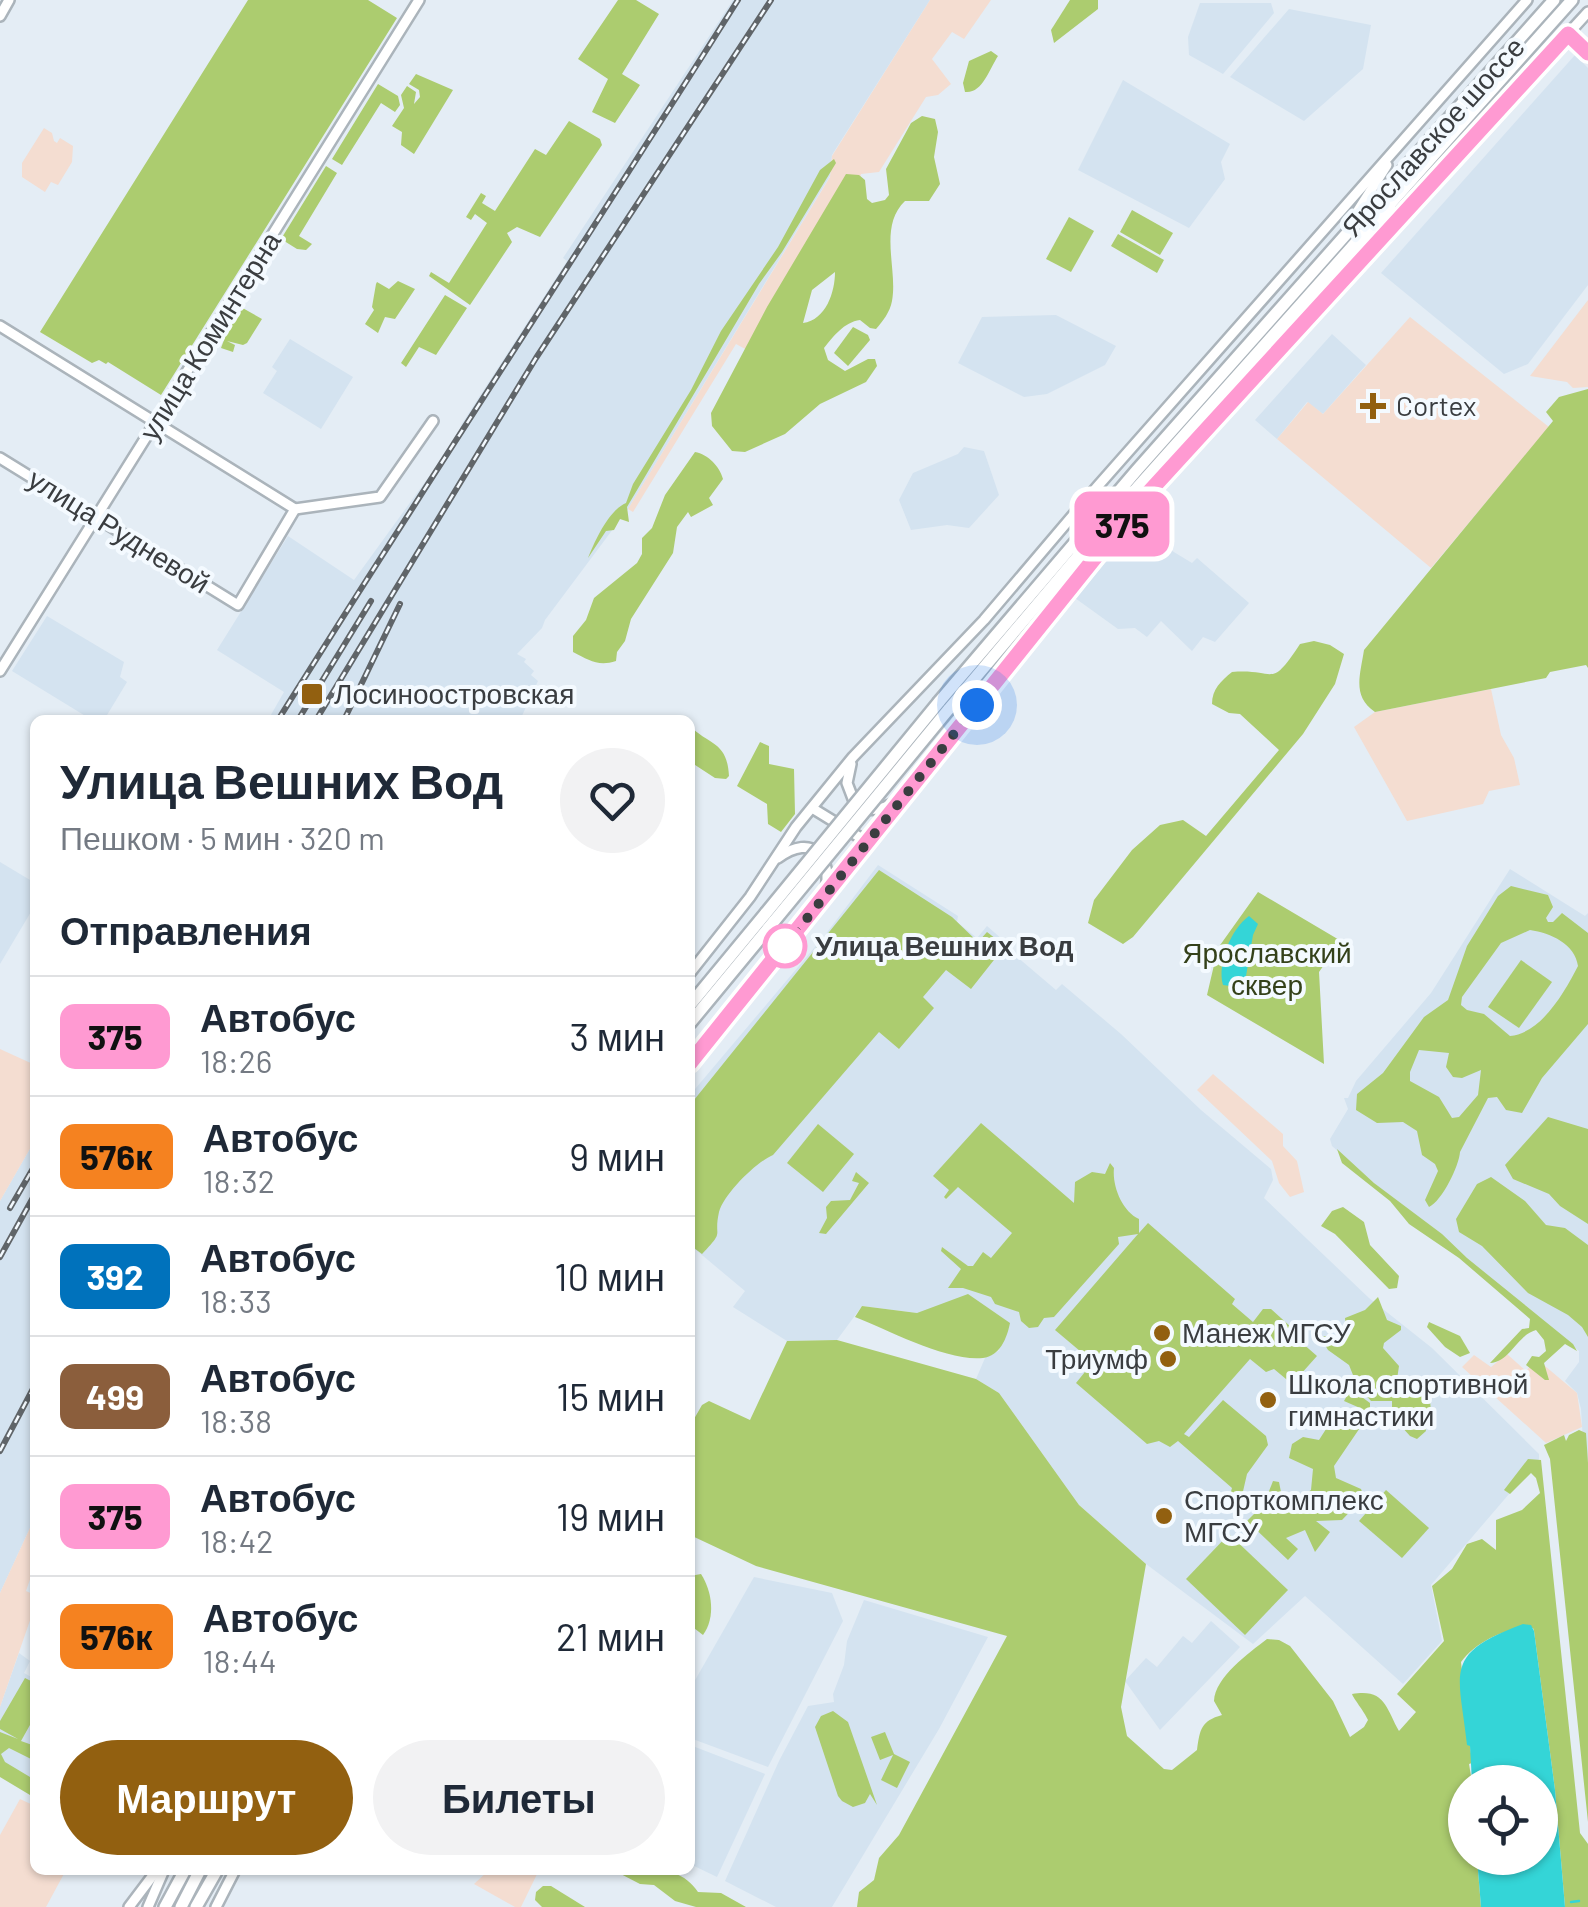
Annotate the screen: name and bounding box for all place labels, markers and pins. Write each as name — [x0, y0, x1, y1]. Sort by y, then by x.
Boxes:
place label: Cortex — [1396, 388, 1476, 422]
marker: Cortex — [1360, 393, 1386, 419]
place label: Лосиноостровская — [334, 676, 574, 710]
marker: Лосиноостровская — [299, 681, 325, 707]
marker: Улица Вешних Вод — [764, 925, 806, 967]
place label: Улица Вешних Вод — [815, 928, 1074, 962]
place label: Манеж МГСУ — [1182, 1315, 1351, 1349]
marker: Манеж МГСУ — [1151, 1322, 1173, 1344]
place label: Триумф — [1045, 1341, 1148, 1375]
marker: Триумф — [1157, 1348, 1179, 1370]
place label: Школа спортивной гимнастики — [1288, 1366, 1528, 1432]
marker: Школа спортивной гимнастики — [1257, 1389, 1279, 1411]
place label: Спорткомплекс МГСУ — [1184, 1482, 1384, 1548]
marker: Спорткомплекс МГСУ — [1153, 1505, 1175, 1527]

